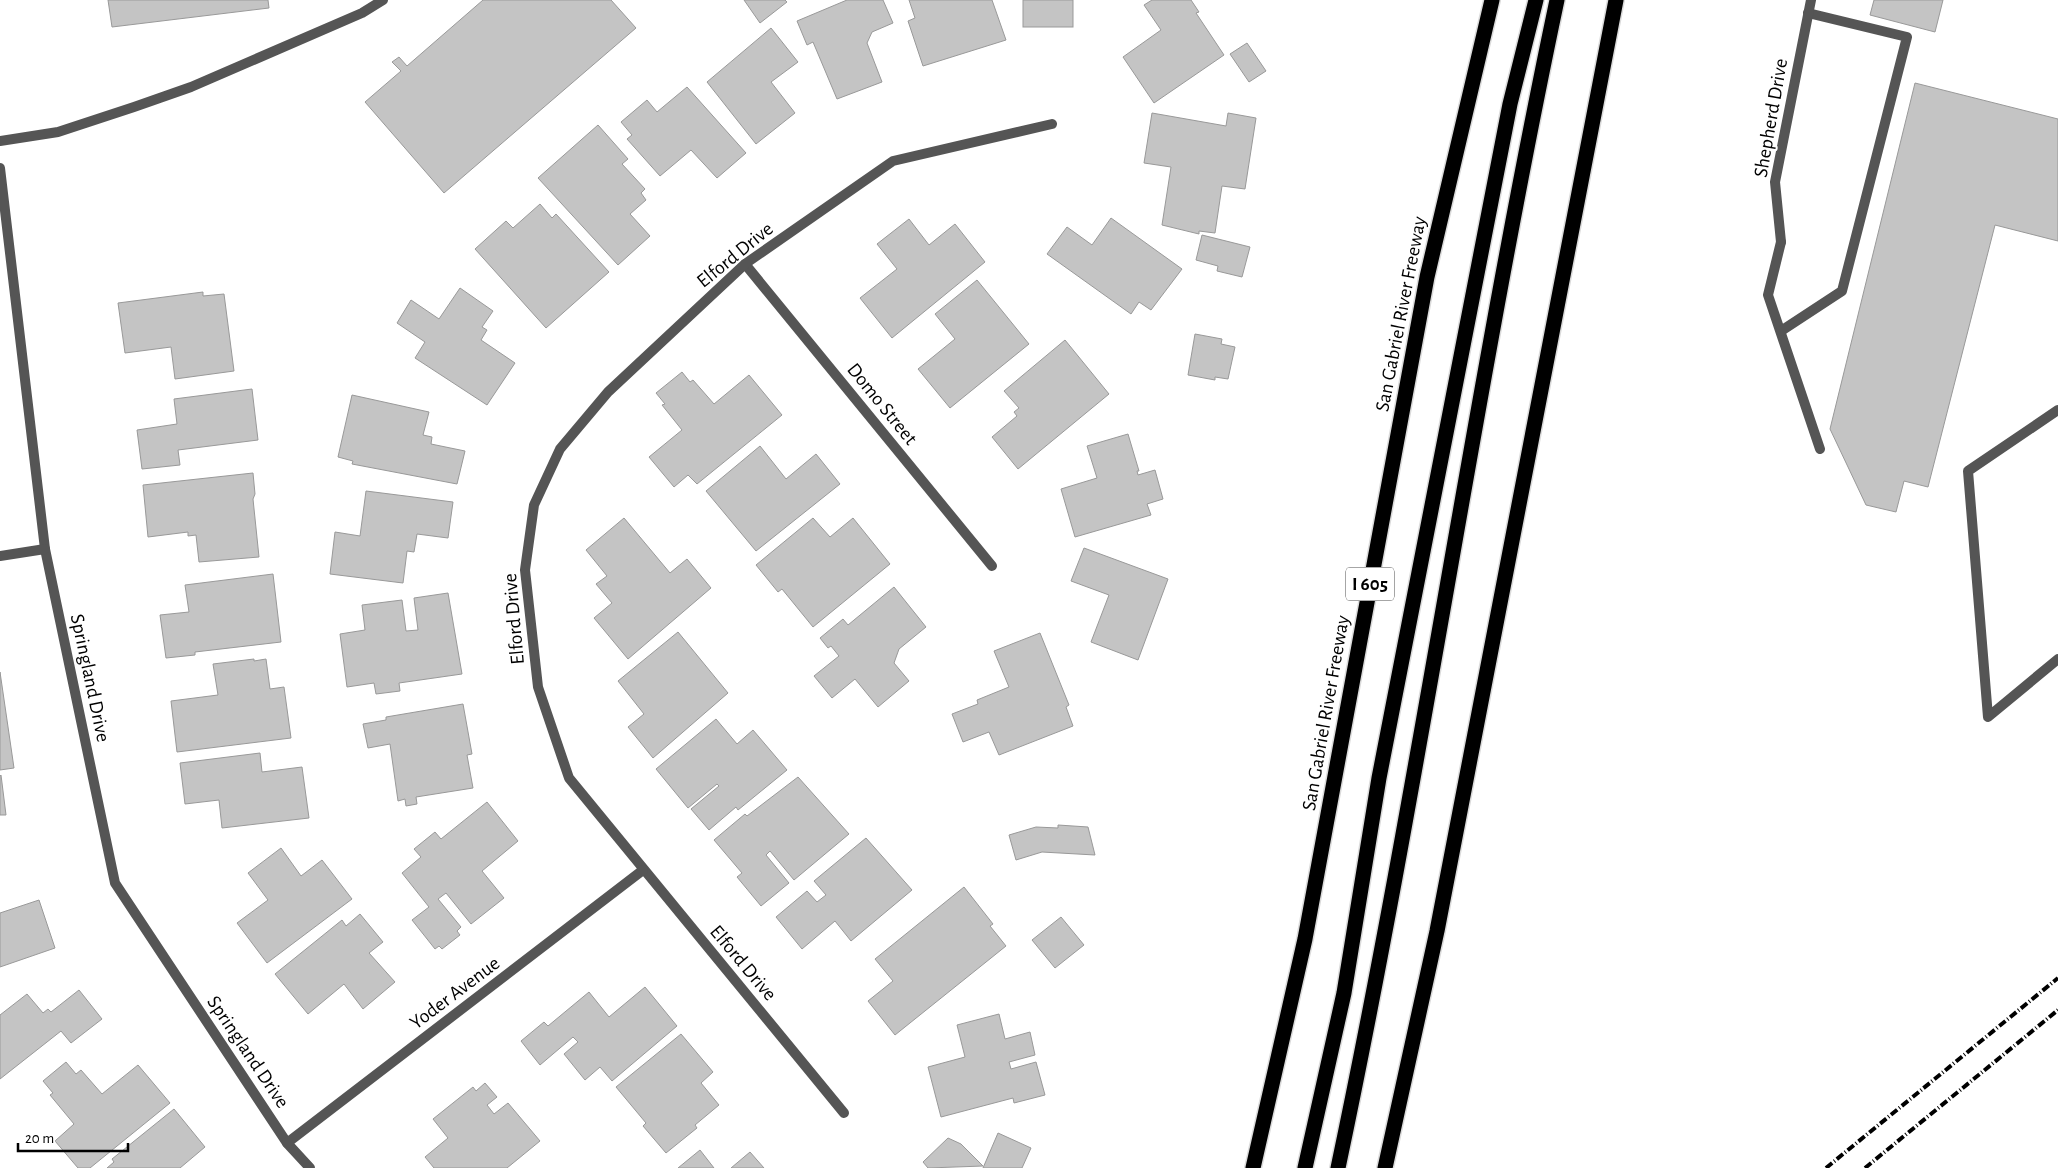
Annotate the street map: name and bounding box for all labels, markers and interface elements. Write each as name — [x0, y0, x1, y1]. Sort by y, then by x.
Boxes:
street label: Shepherd Drive — [1751, 57, 1791, 179]
street label: San Gabriel River Freeway — [1372, 214, 1430, 413]
street label: Elford Drive — [693, 218, 777, 292]
street label: Domo Street — [843, 359, 921, 449]
road number: I 605 — [1346, 568, 1394, 600]
street label: Elford Drive — [500, 573, 528, 665]
street label: Springland Drive — [67, 612, 113, 744]
street label: San Gabriel River Freeway — [1299, 613, 1353, 812]
street label: Elford Drive — [706, 921, 780, 1005]
street label: Yoder Avenue — [406, 953, 504, 1033]
street label: Springland Drive — [203, 992, 293, 1112]
scale bar — [18, 1120, 128, 1152]
text: 20 m — [25, 1131, 54, 1146]

